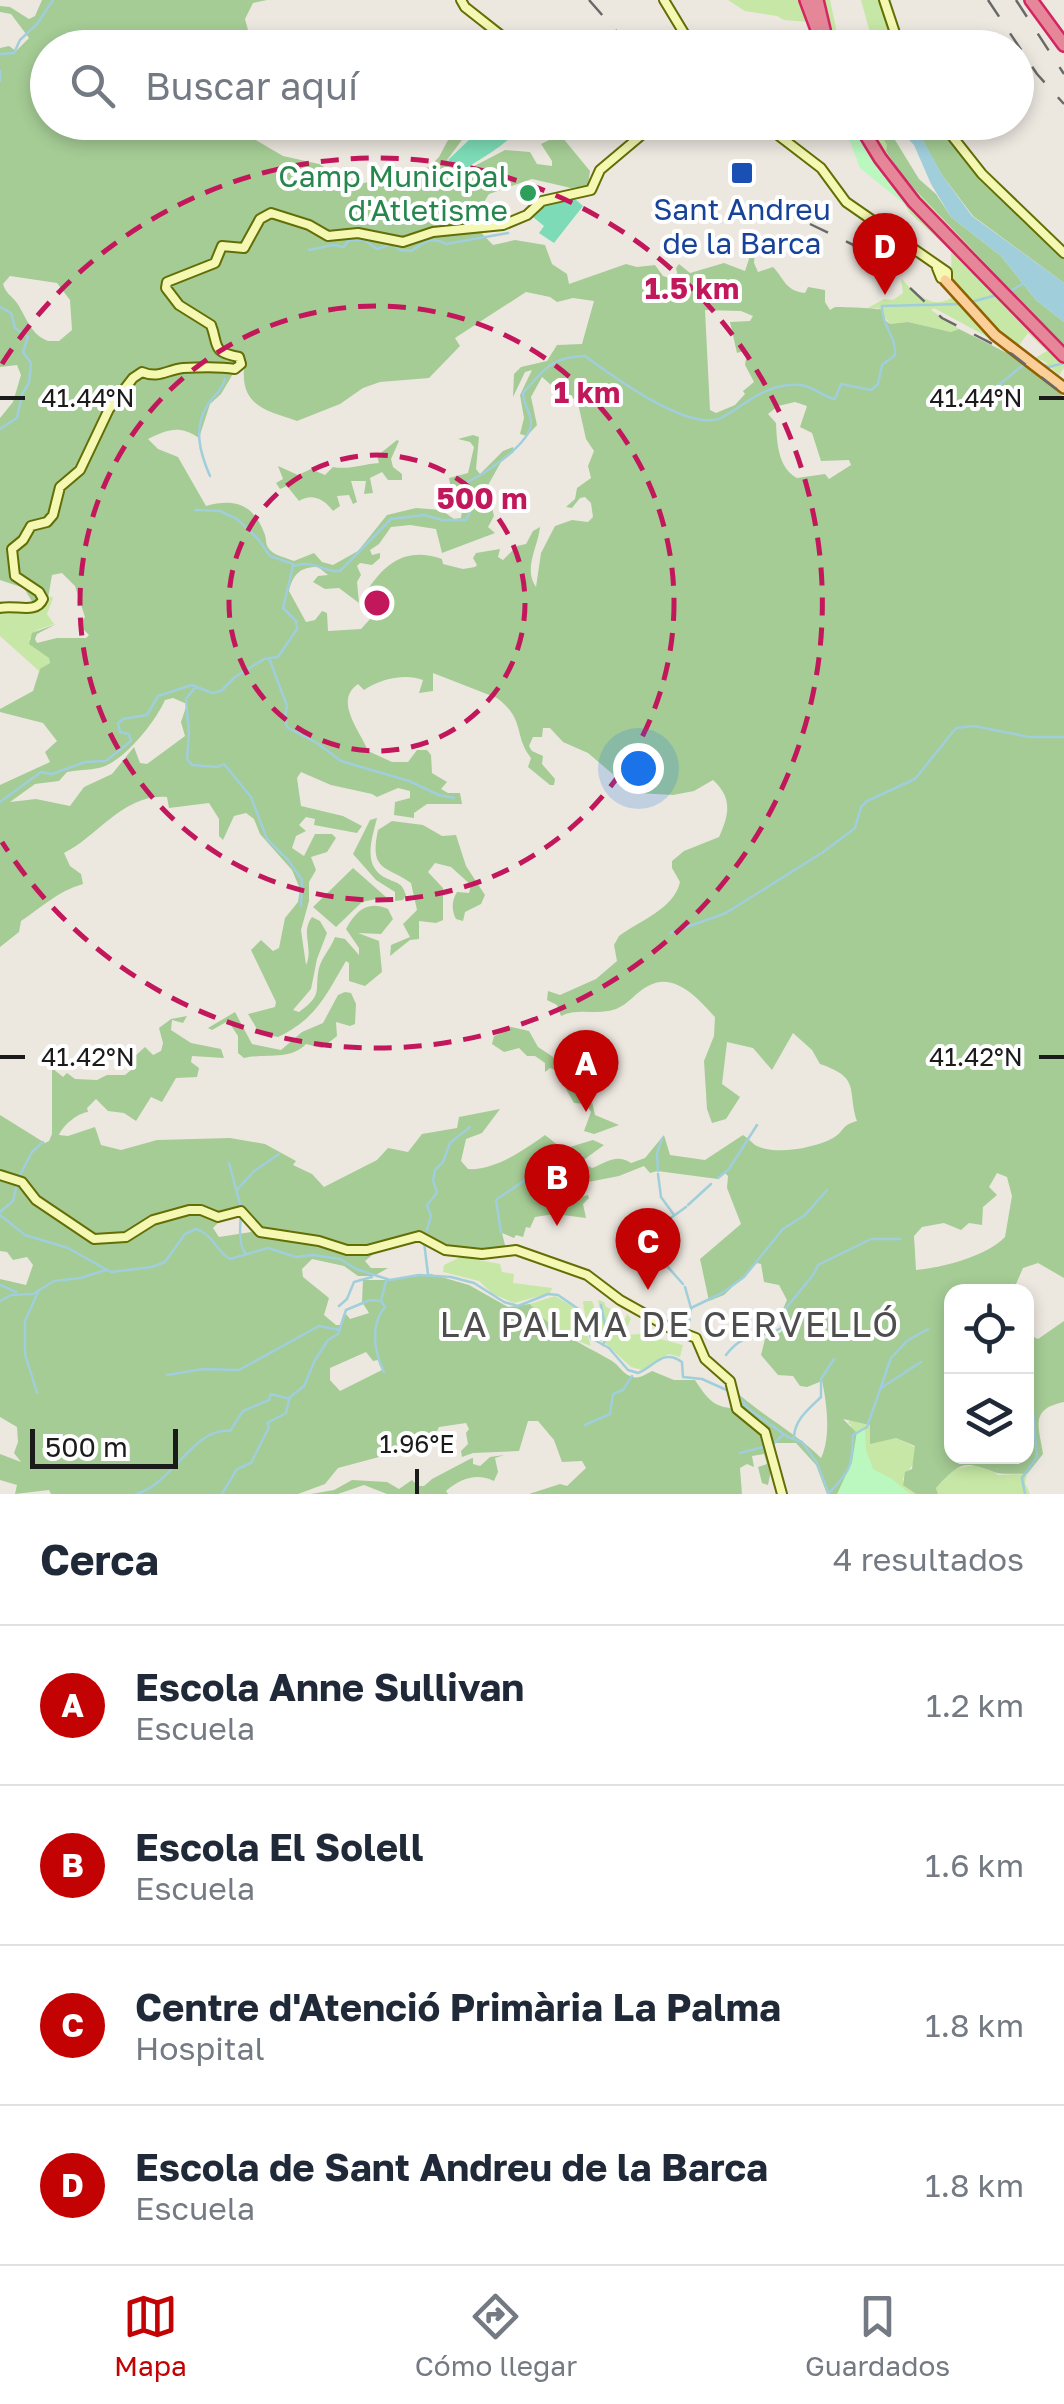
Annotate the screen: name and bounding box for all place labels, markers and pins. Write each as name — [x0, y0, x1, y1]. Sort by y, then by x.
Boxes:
place label: Camp Municipal d'Atletisme — [278, 158, 508, 228]
marker: Sant Andreu de la Barca — [729, 160, 755, 186]
marker: Camp Municipal d'Atletisme — [517, 182, 539, 204]
place label: Sant Andreu de la Barca — [653, 191, 831, 261]
pin: D — [852, 212, 918, 295]
centre of rings — [359, 585, 395, 621]
pin: A — [554, 1030, 618, 1112]
pin: B — [524, 1144, 590, 1226]
pin: C — [616, 1208, 680, 1290]

